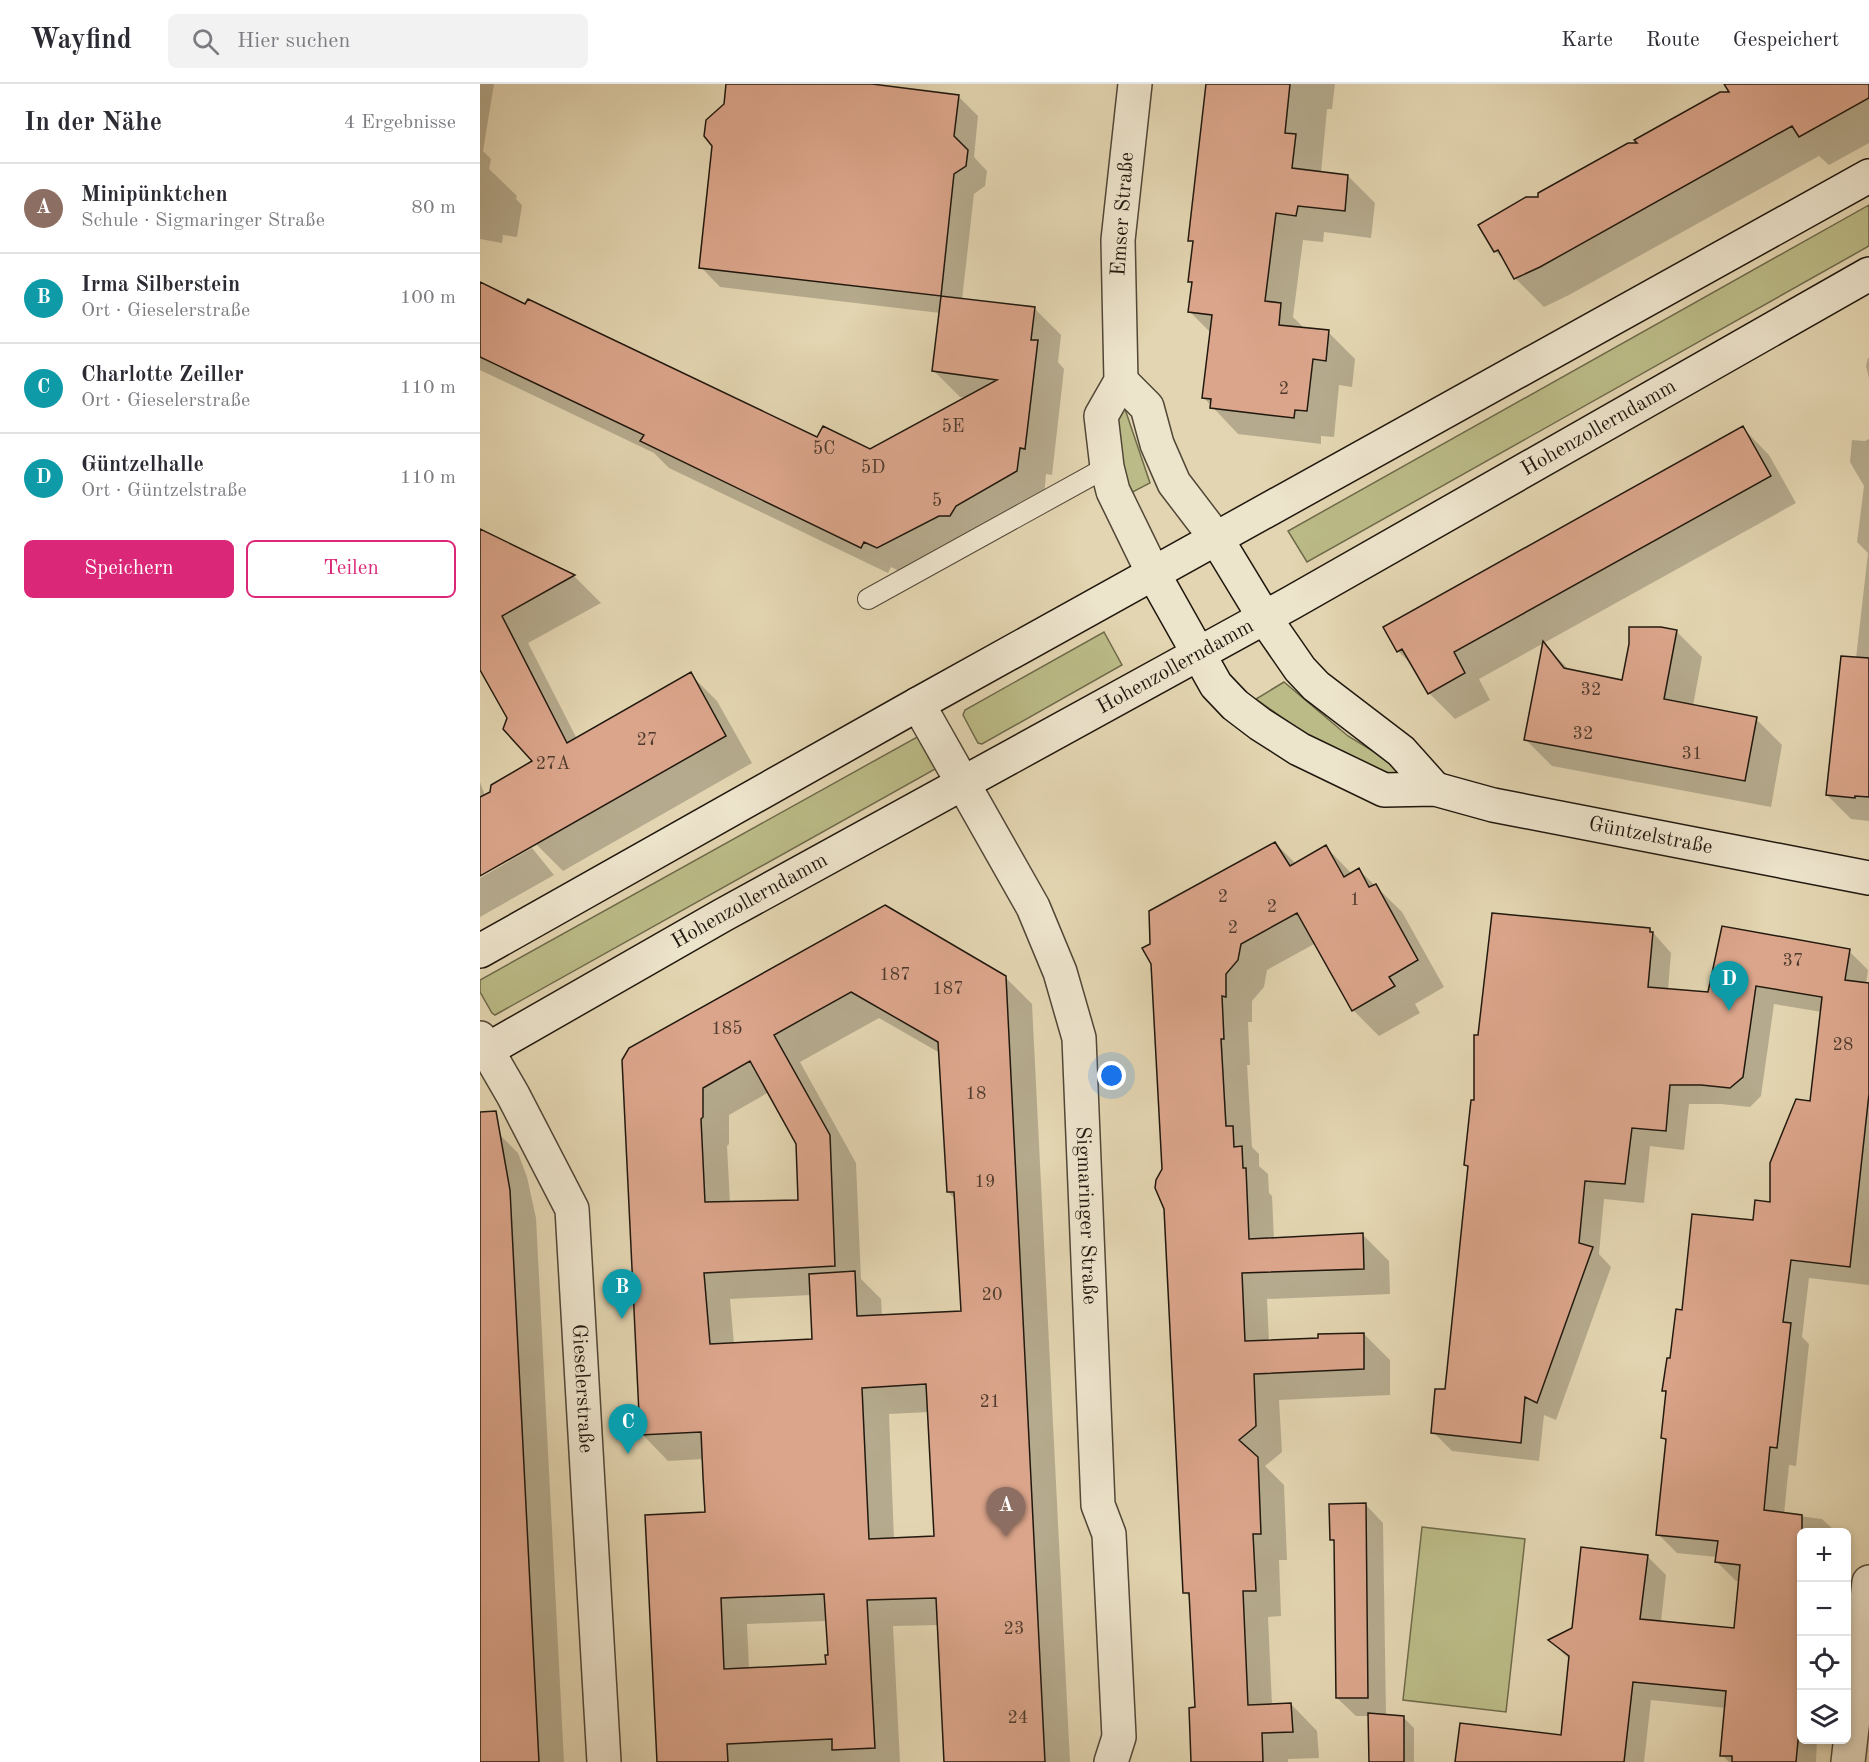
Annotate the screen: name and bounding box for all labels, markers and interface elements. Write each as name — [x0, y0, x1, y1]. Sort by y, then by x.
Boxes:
search box — [168, 14, 588, 68]
icon: search — [189, 25, 222, 58]
text: Wayfind — [30, 27, 132, 55]
text: Hier suchen — [237, 30, 350, 52]
text: Karte — [1561, 30, 1613, 51]
text: Route — [1646, 30, 1700, 51]
text: Gespeichert — [1733, 30, 1839, 51]
text: In der Nähe — [24, 110, 162, 136]
text: 4 Ergebnisse — [344, 113, 456, 133]
street label: Emser Straße — [1108, 151, 1138, 277]
text: Minipünktchen — [81, 184, 228, 206]
text: A — [36, 198, 51, 218]
text: 80 m — [411, 198, 456, 218]
text: Schule · Sigmaringer Straße — [81, 211, 325, 231]
text: Irma Silberstein — [81, 274, 240, 296]
text: B — [36, 288, 51, 308]
text: 100 m — [400, 288, 456, 308]
text: Ort · Gieselerstraße — [81, 301, 250, 321]
text: Charlotte Zeiller — [81, 364, 244, 386]
street label: Hohenzollerndamm — [1517, 376, 1680, 480]
text: C — [37, 378, 50, 398]
text: 110 m — [400, 378, 456, 398]
house number: 2 — [1279, 380, 1289, 398]
text: Ort · Gieselerstraße — [81, 391, 250, 411]
house number: 5E — [942, 418, 964, 436]
house number: 5C — [813, 440, 835, 458]
text: Güntzelhalle — [81, 454, 204, 476]
house number: 5D — [861, 459, 885, 477]
text: D — [36, 468, 51, 488]
text: 110 m — [400, 468, 456, 488]
text: Ort · Güntzelstraße — [81, 481, 247, 501]
house number: 5 — [932, 492, 942, 510]
button: Speichern — [24, 540, 234, 598]
button: Teilen — [246, 540, 456, 598]
street label: Hohenzollerndamm — [1094, 615, 1257, 718]
house number: 32 — [1581, 681, 1601, 699]
house number: 32 — [1573, 725, 1593, 743]
house number: 27 — [637, 731, 657, 749]
house number: 31 — [1682, 745, 1702, 763]
house number: 27A — [536, 755, 571, 773]
street label: Güntzelstraße — [1587, 813, 1714, 858]
street label: Hohenzollerndamm — [668, 849, 831, 953]
house number: 2 — [1218, 888, 1228, 906]
house number: 1 — [1350, 891, 1360, 909]
house number: 2 — [1267, 898, 1277, 916]
house number: 2 — [1228, 919, 1238, 937]
house number: 37 — [1783, 952, 1803, 970]
pin: D — [1710, 962, 1748, 1011]
house number: 187 — [879, 966, 911, 984]
house number: 187 — [932, 980, 964, 998]
house number: 185 — [711, 1020, 743, 1038]
house number: 28 — [1833, 1036, 1853, 1054]
your location — [1097, 1061, 1126, 1090]
house number: 18 — [966, 1085, 986, 1103]
street label: Sigmaringer Straße — [1072, 1126, 1100, 1305]
house number: 19 — [975, 1173, 995, 1191]
pin: B — [602, 1270, 642, 1319]
house number: 20 — [982, 1286, 1002, 1304]
street label: Gieselerstraße — [568, 1323, 597, 1454]
house number: 21 — [980, 1393, 1000, 1411]
pin: C — [608, 1404, 648, 1454]
pin: A — [986, 1488, 1026, 1537]
map controls — [1797, 1528, 1851, 1744]
button: + — [1797, 1528, 1851, 1582]
button: − — [1797, 1582, 1851, 1636]
house number: 23 — [1004, 1620, 1024, 1638]
button: locate — [1797, 1636, 1851, 1690]
button: layers — [1797, 1690, 1851, 1744]
house number: 24 — [1008, 1709, 1028, 1727]

